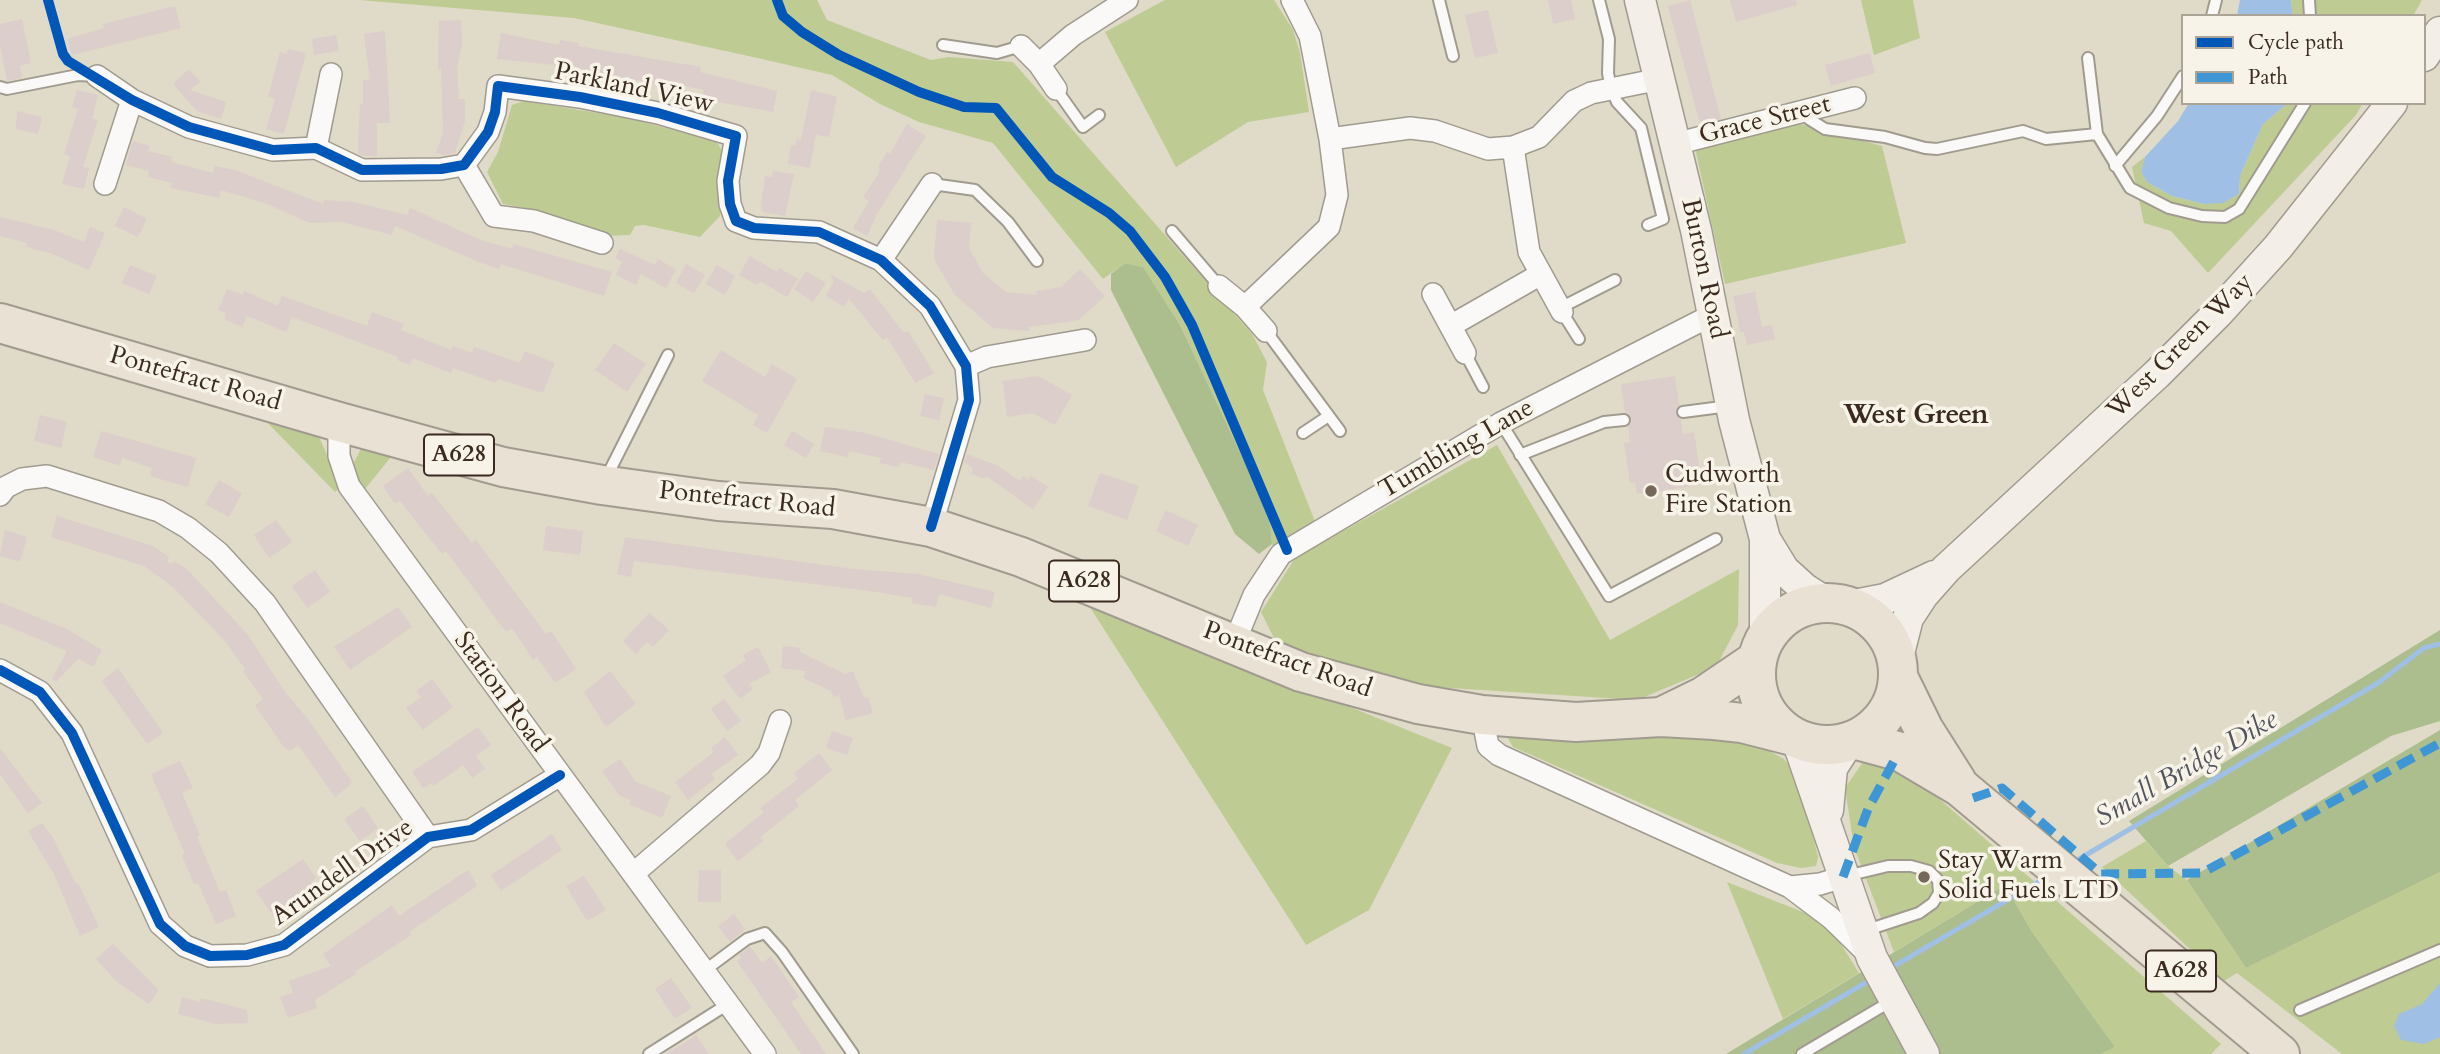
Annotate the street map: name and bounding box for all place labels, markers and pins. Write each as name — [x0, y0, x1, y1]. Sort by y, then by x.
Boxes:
place label: Cudworth Fire Station — [1665, 460, 1792, 522]
marker: Cudworth Fire Station — [1643, 483, 1659, 499]
place label: Stay Warm Solid Fuels LTD — [1938, 846, 2119, 908]
marker: Stay Warm Solid Fuels LTD — [1916, 869, 1932, 885]

